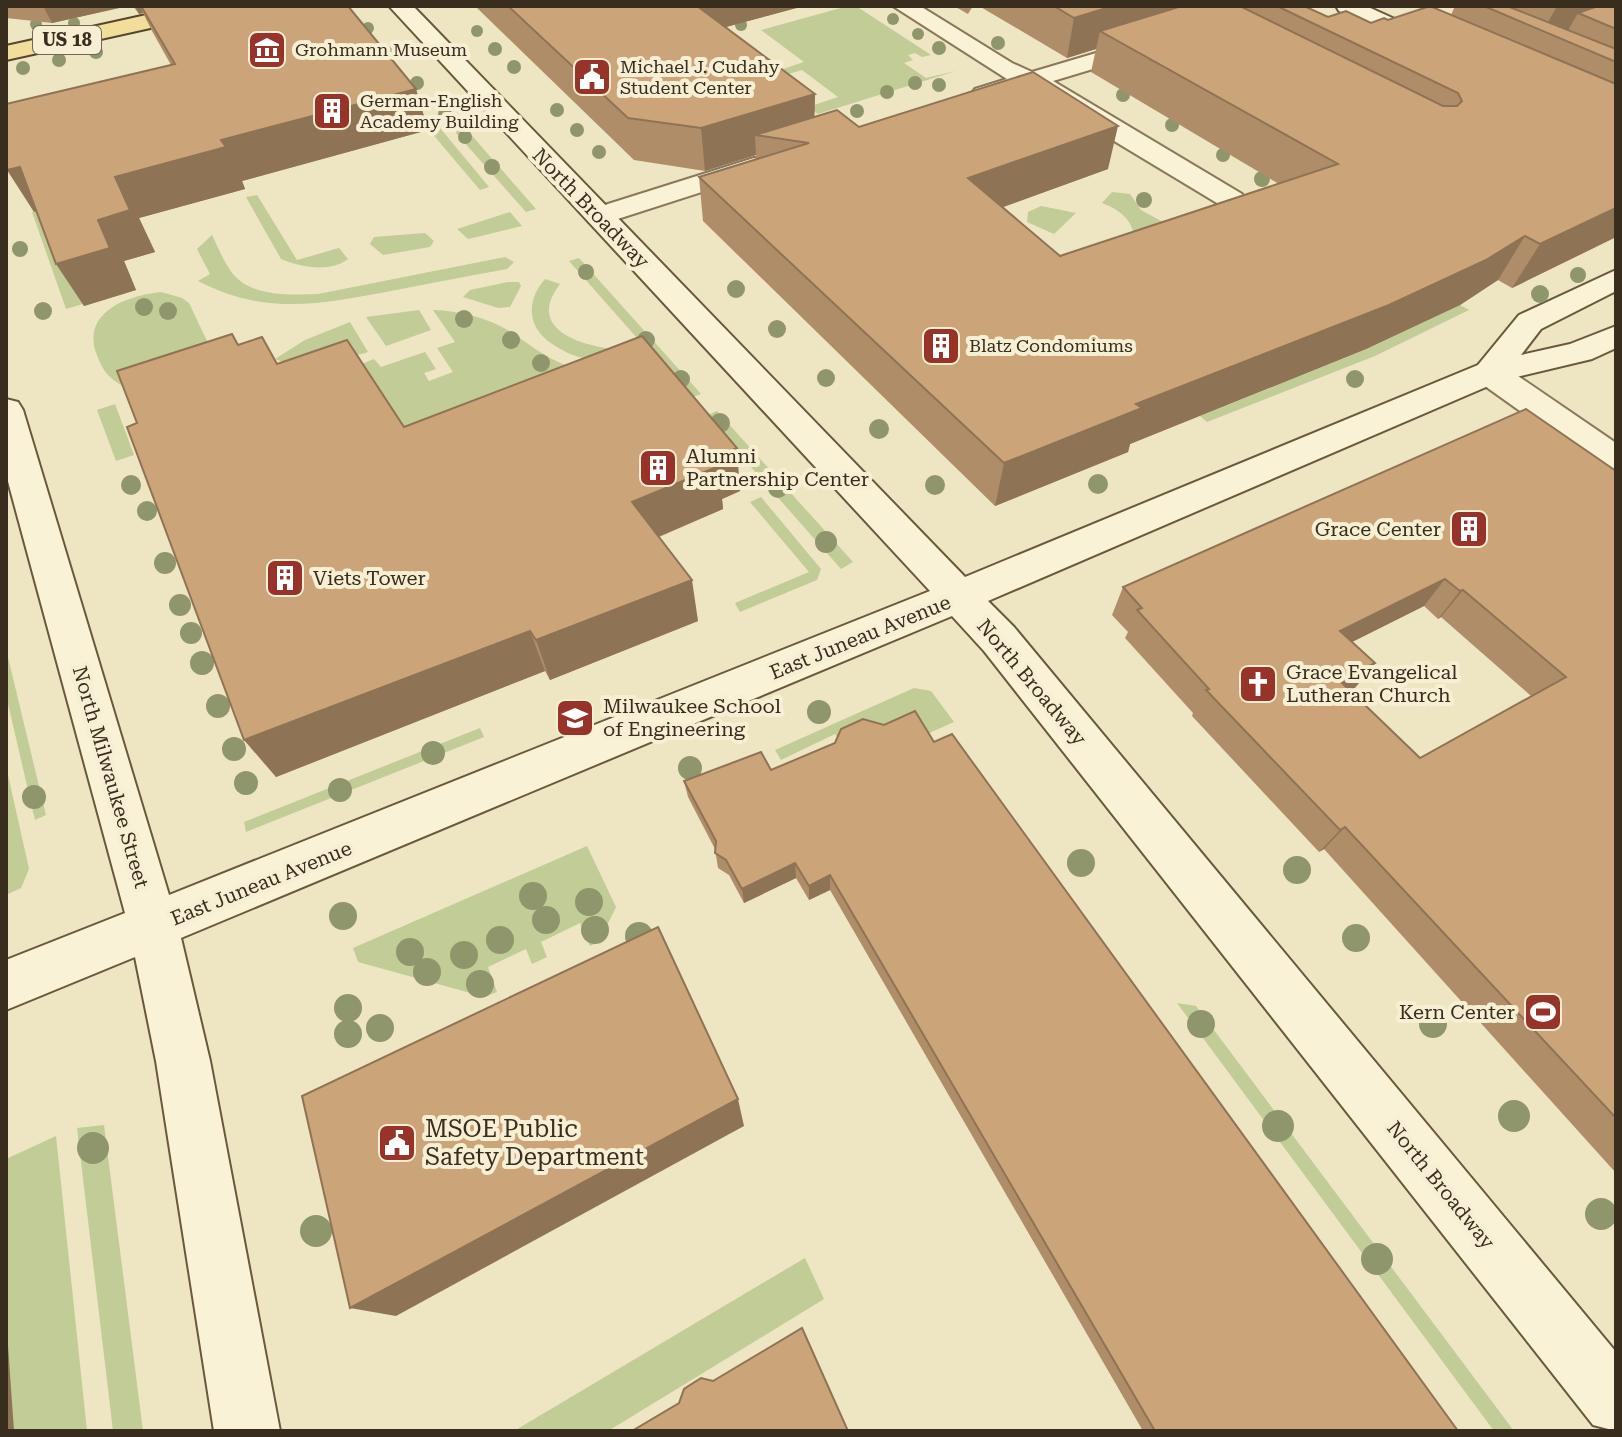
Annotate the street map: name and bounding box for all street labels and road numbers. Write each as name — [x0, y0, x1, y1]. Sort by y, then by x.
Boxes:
road number: US 18 — [33, 26, 101, 54]
street label: North Broadway — [528, 143, 654, 273]
street label: East Juneau Avenue — [766, 590, 954, 684]
street label: North Broadway — [972, 614, 1092, 750]
street label: North Milwaukee Street — [68, 663, 154, 891]
street label: East Juneau Avenue — [167, 836, 355, 930]
street label: North Broadway — [1382, 1116, 1500, 1254]

